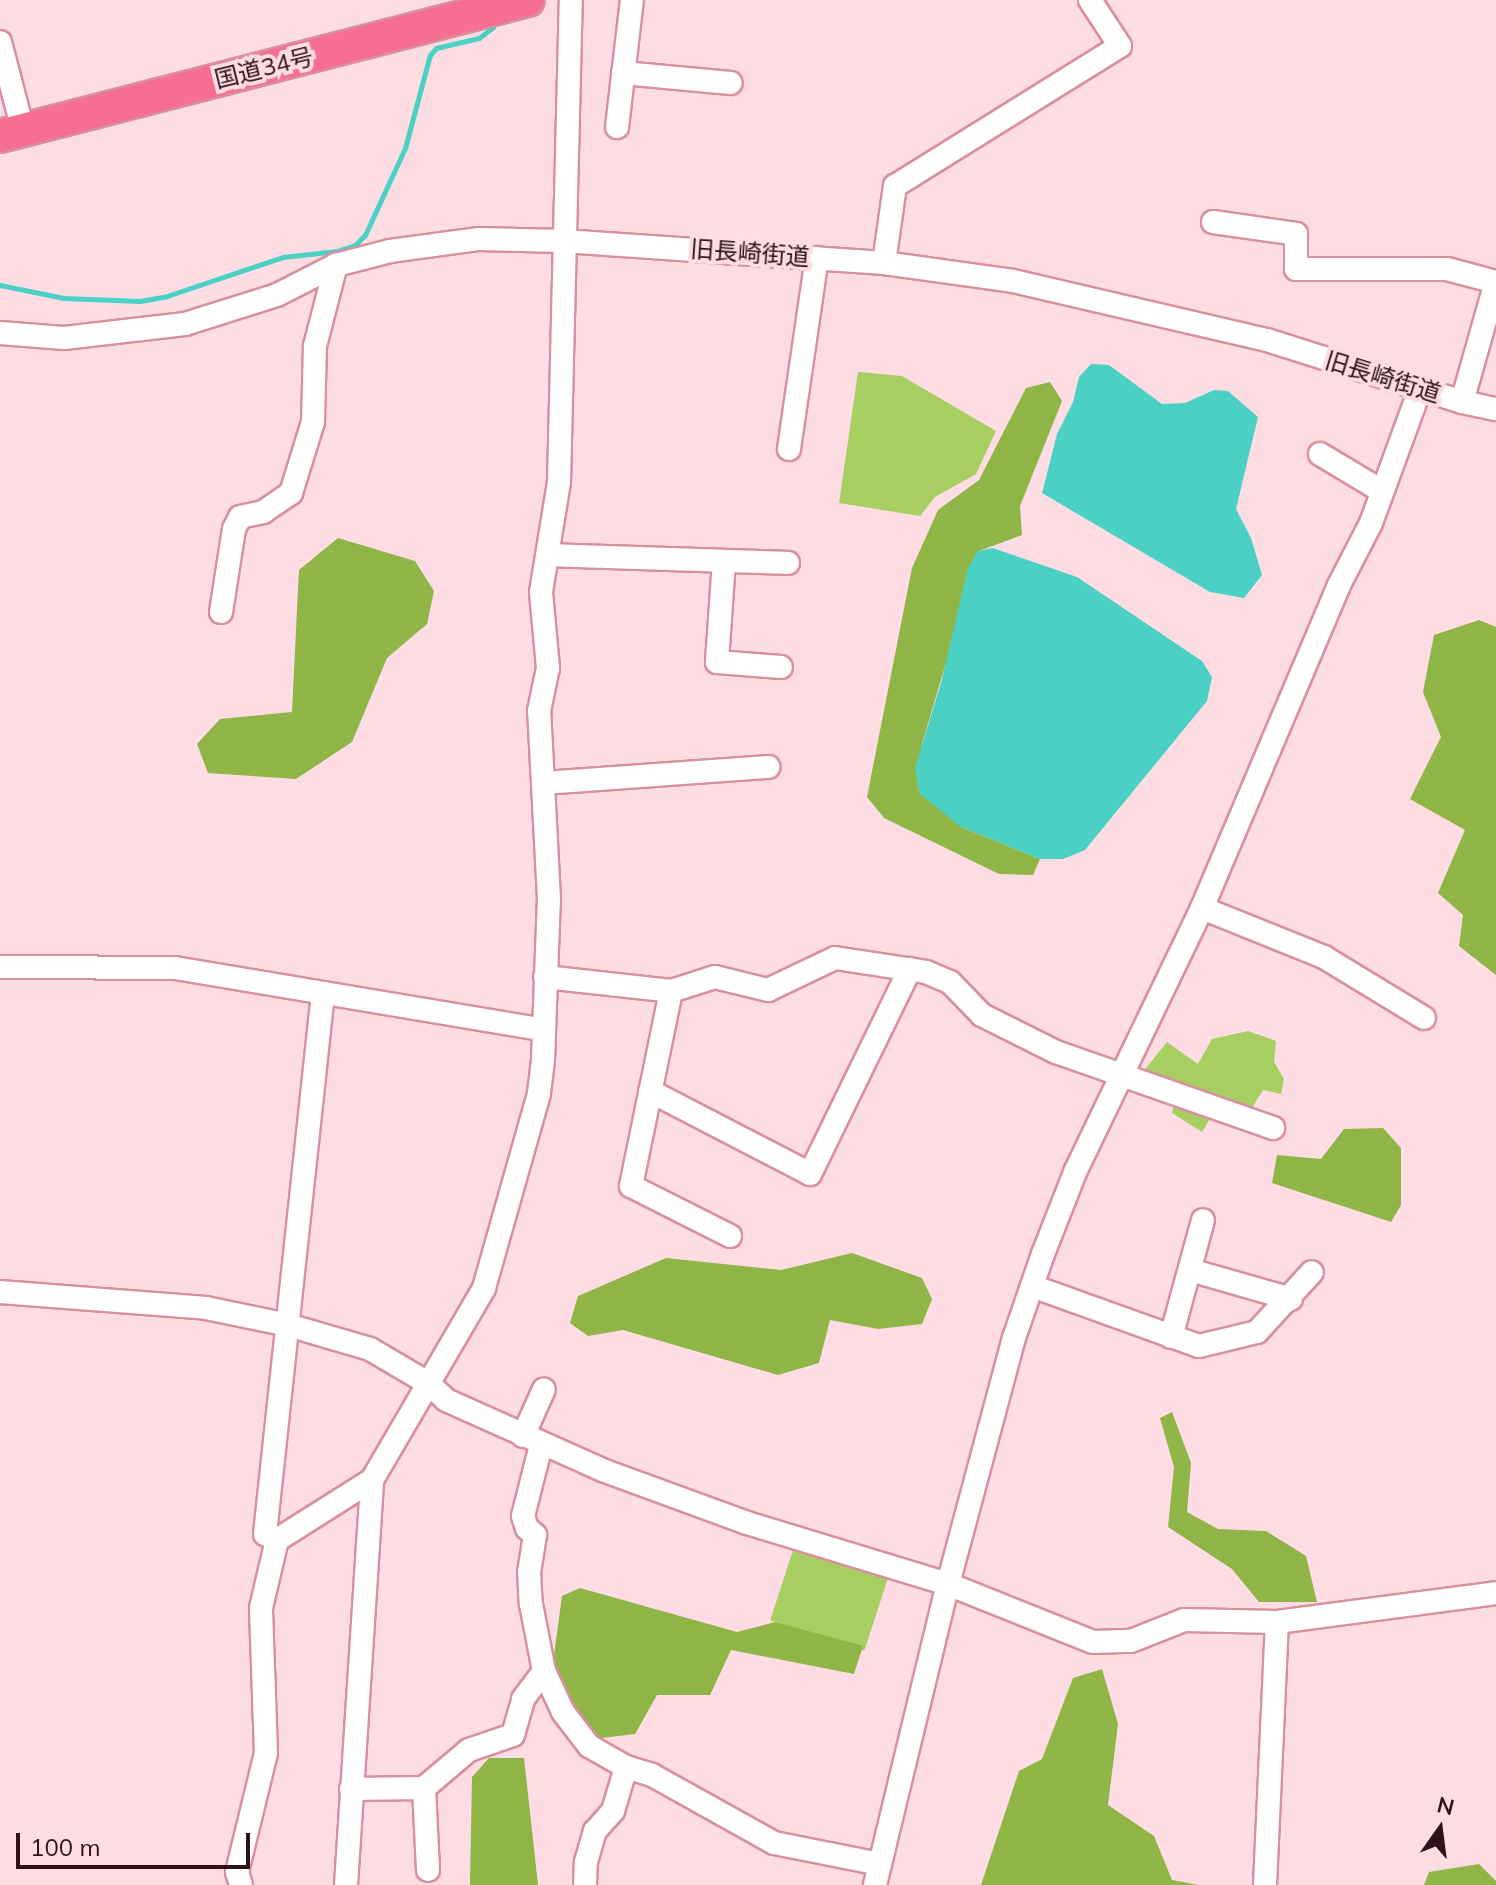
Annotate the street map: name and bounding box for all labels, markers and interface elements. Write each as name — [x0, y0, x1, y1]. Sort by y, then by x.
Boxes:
street label: 国道34号 — [212, 42, 316, 94]
street label: 旧長崎街道 — [689, 234, 811, 272]
street label: 旧長崎街道 — [1321, 346, 1445, 408]
north arrow — [1400, 1789, 1480, 1869]
text: N — [1434, 1790, 1457, 1821]
scale bar — [20, 1817, 254, 1867]
text: 100 m — [30, 1832, 101, 1862]

